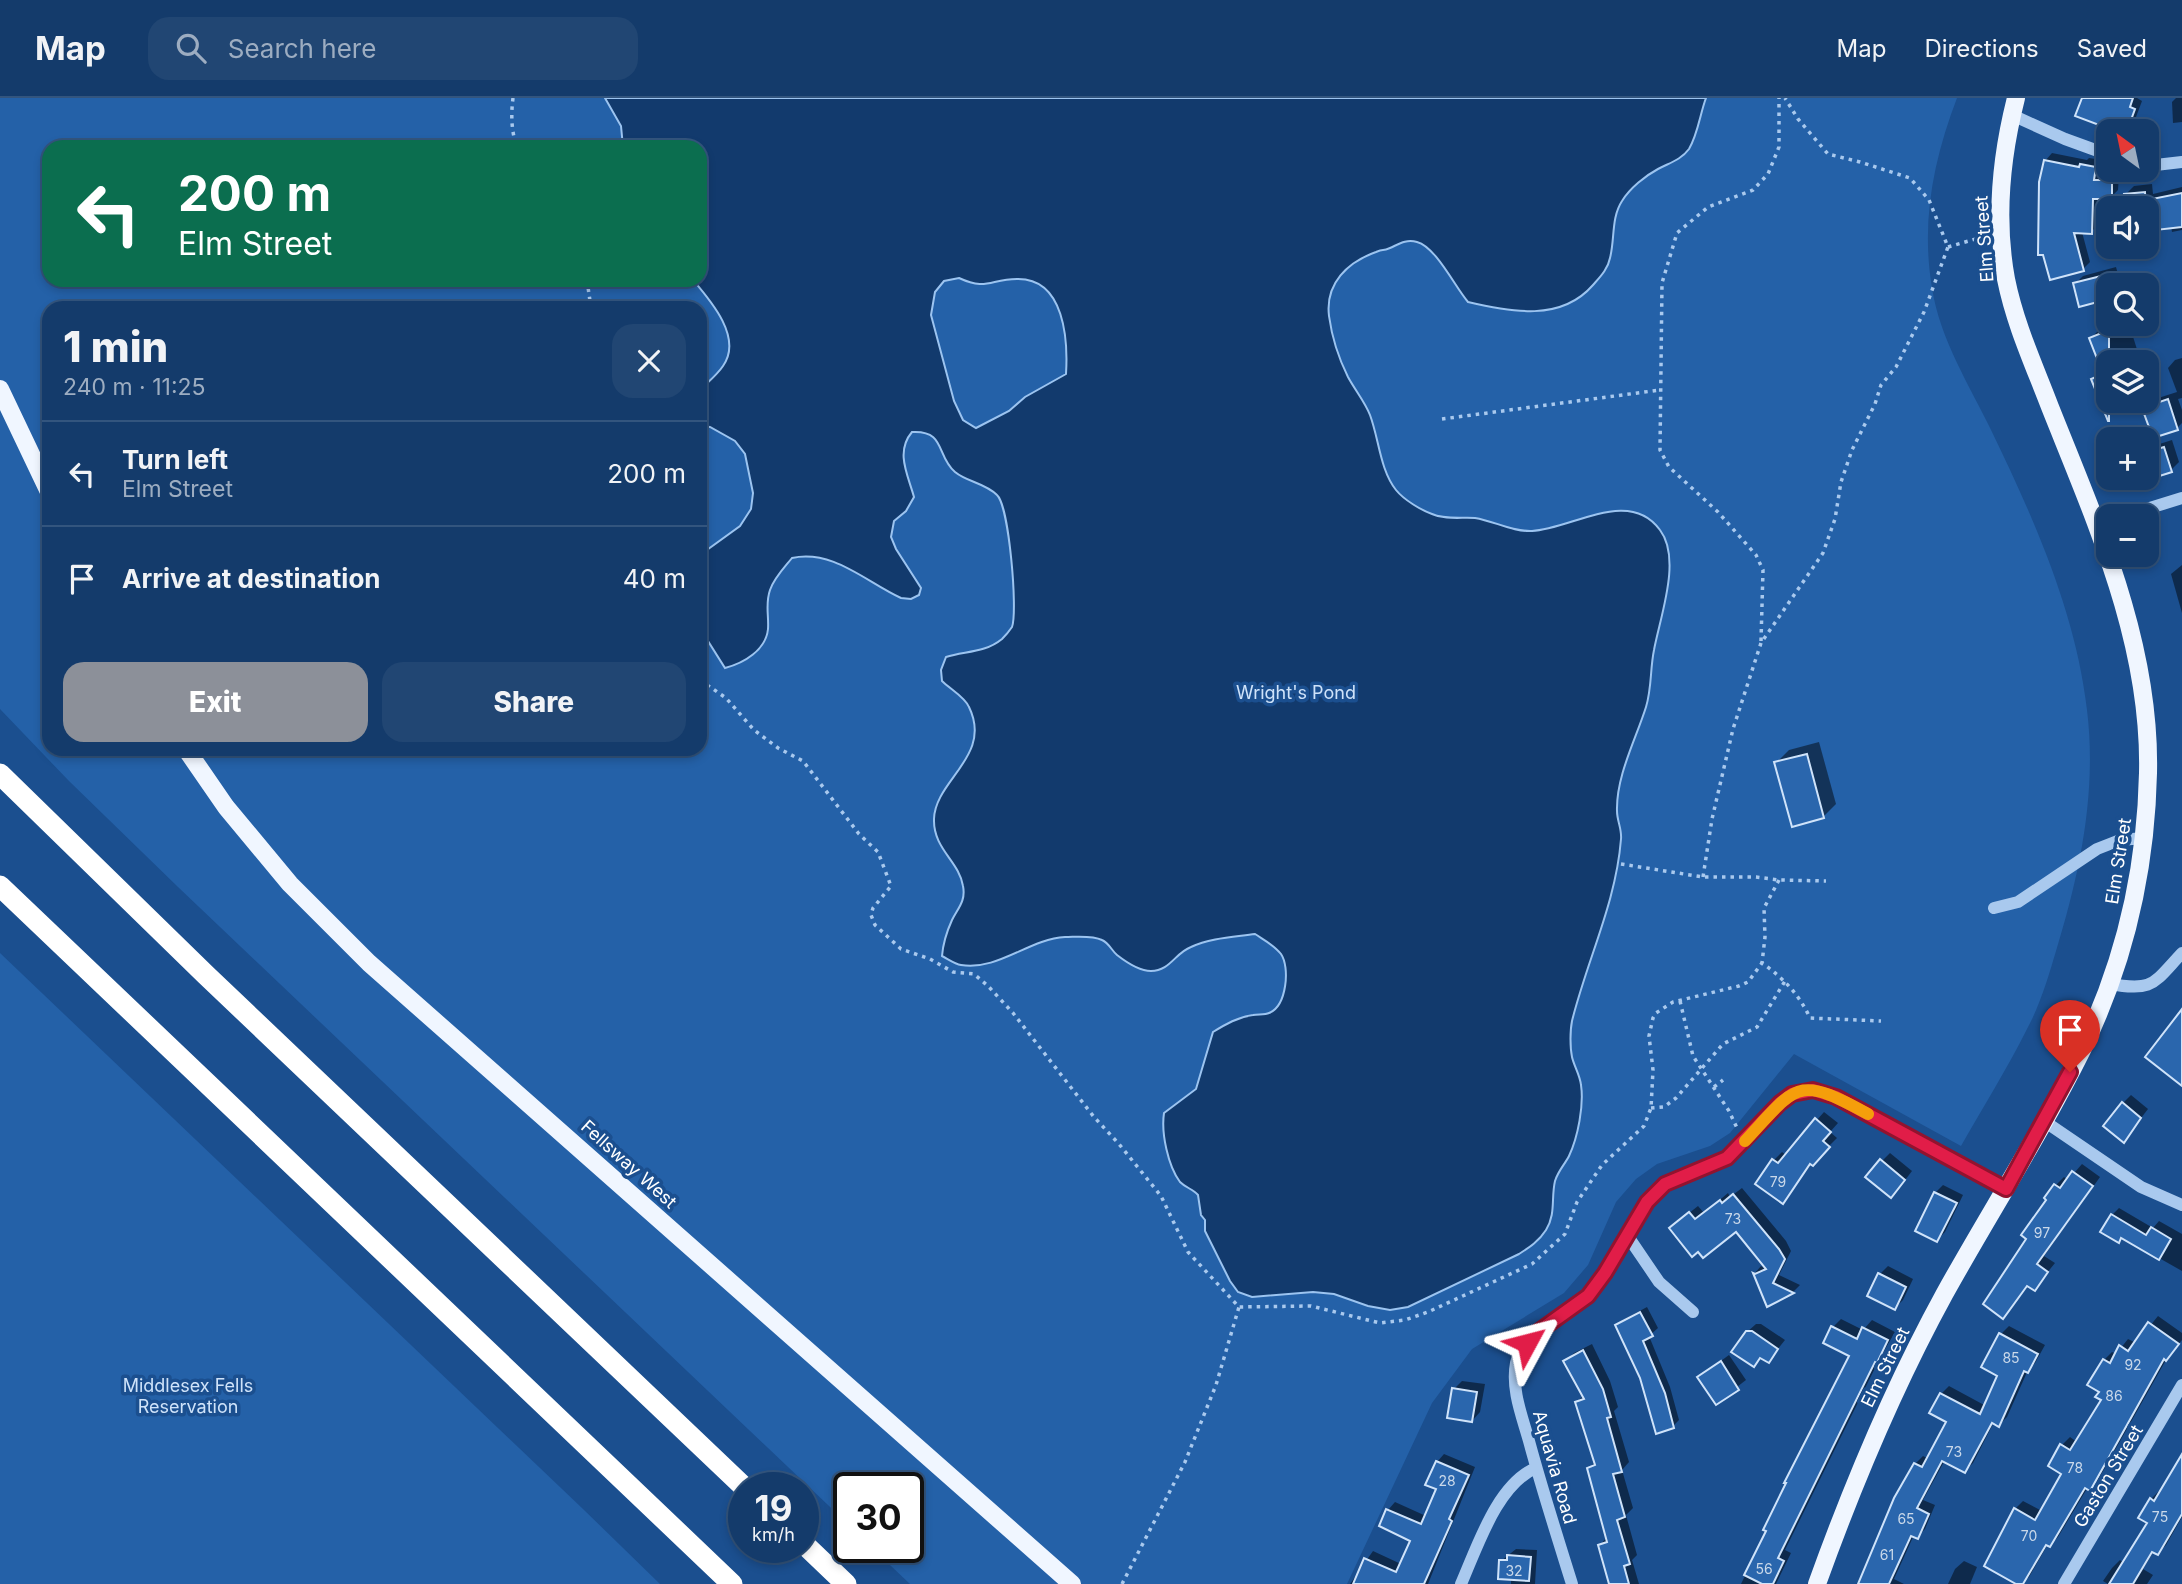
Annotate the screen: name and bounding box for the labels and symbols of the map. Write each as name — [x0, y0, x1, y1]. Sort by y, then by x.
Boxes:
north arrow — [2096, 119, 2160, 182]
street label: Elm Street — [1970, 195, 1998, 283]
park label: Wright's Pond — [1236, 682, 1356, 703]
street label: Elm Street — [2101, 816, 2135, 906]
pin — [2040, 1000, 2100, 1072]
street label: Fellsway West — [577, 1116, 681, 1212]
house number: 79 — [1770, 1173, 1786, 1190]
house number: 73 — [1725, 1210, 1741, 1227]
house number: 97 — [2034, 1224, 2050, 1241]
position arrow — [1490, 1306, 1564, 1380]
street label: Elm Street — [1857, 1323, 1914, 1411]
house number: 85 — [2002, 1349, 2020, 1366]
house number: 92 — [2124, 1356, 2142, 1373]
park label: Middlesex Fells Reservation — [123, 1375, 253, 1417]
house number: 86 — [2105, 1387, 2123, 1404]
street label: Aquavia Road — [1529, 1408, 1581, 1526]
street label: Gaston Street — [2069, 1421, 2147, 1531]
house number: 73 — [1946, 1443, 1962, 1460]
house number: 78 — [2067, 1459, 2083, 1476]
speed limit sign: 30 — [833, 1472, 924, 1563]
house number: 28 — [1438, 1472, 1456, 1489]
house number: 75 — [2152, 1508, 2168, 1525]
house number: 65 — [1897, 1510, 1915, 1527]
house number: 70 — [2021, 1527, 2037, 1544]
house number: 61 — [1880, 1546, 1894, 1563]
house number: 56 — [1755, 1560, 1773, 1577]
house number: 32 — [1505, 1562, 1523, 1579]

